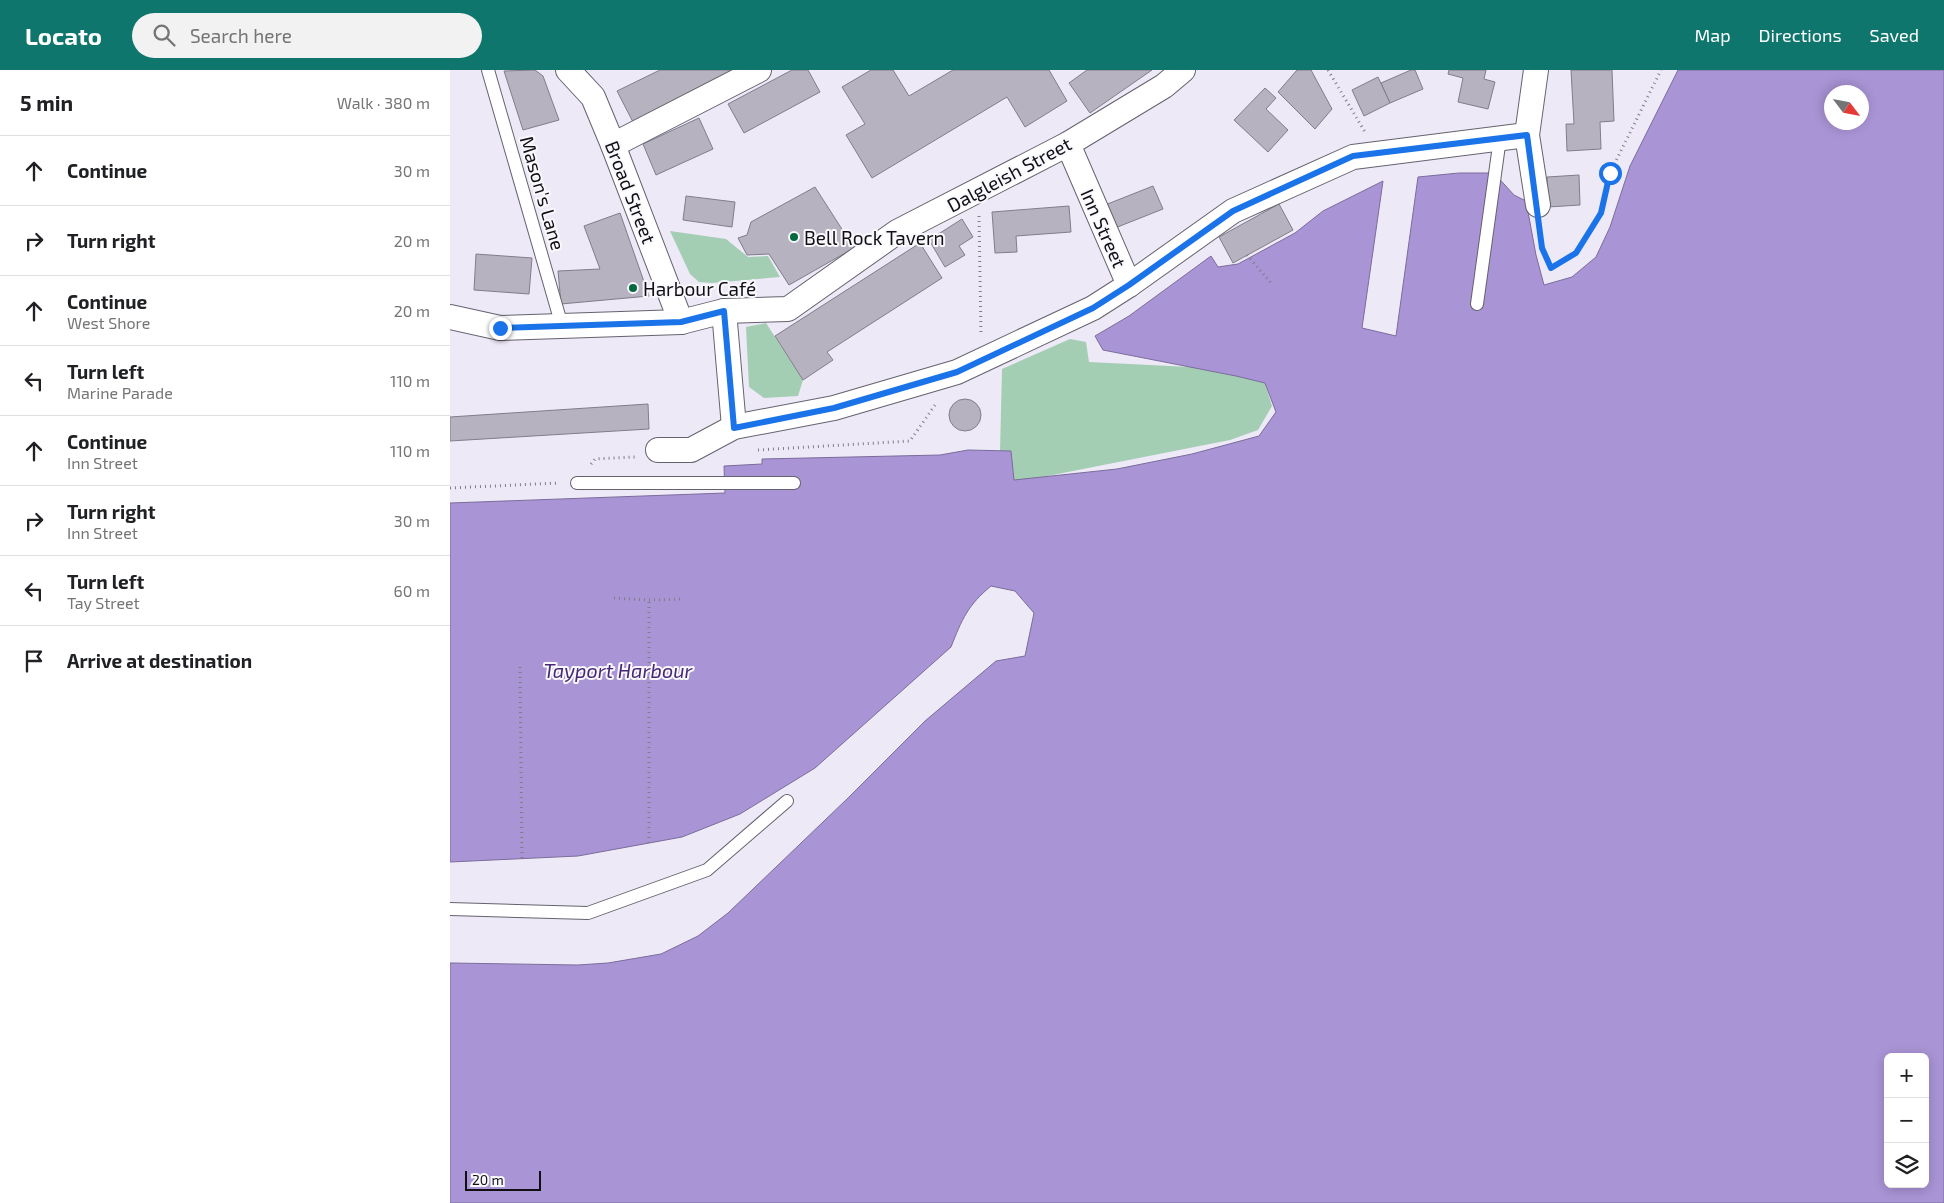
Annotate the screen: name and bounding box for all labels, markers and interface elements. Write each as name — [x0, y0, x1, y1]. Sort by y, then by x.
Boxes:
search box — [132, 13, 482, 58]
text: Locato — [25, 21, 102, 50]
icon: search — [150, 21, 178, 49]
text: Search here — [190, 24, 292, 47]
text: Map — [1694, 24, 1731, 46]
text: Directions — [1759, 24, 1842, 46]
text: Saved — [1870, 24, 1919, 46]
north arrow — [1824, 85, 1869, 130]
text: 5 min — [20, 90, 73, 115]
text: Walk · 380 m — [337, 93, 430, 112]
street label: Dalgleish Street — [943, 132, 1075, 216]
street label: Mason's Lane — [516, 133, 570, 253]
street label: Broad Street — [601, 137, 661, 247]
icon: ahead — [20, 157, 48, 185]
text: Continue — [67, 159, 147, 182]
text: 30 m — [394, 161, 430, 180]
route start — [1599, 162, 1622, 185]
street label: Inn Street — [1076, 185, 1132, 271]
place label: Bell Rock Tavern — [804, 226, 945, 249]
icon: right — [20, 227, 48, 255]
text: Turn right — [67, 229, 155, 252]
text: 20 m — [394, 231, 430, 250]
marker: Bell Rock Tavern — [788, 231, 800, 243]
place label: Harbour Café — [643, 277, 756, 300]
marker: Harbour Café — [627, 282, 639, 294]
text: Continue — [67, 290, 147, 313]
icon: ahead — [20, 297, 48, 325]
text: 20 m — [394, 301, 430, 320]
text: West Shore — [67, 313, 150, 332]
route end — [489, 317, 512, 340]
text: Turn left — [67, 360, 144, 383]
icon: left — [20, 367, 48, 395]
text: 110 m — [390, 371, 430, 390]
text: Marine Parade — [67, 383, 173, 402]
text: Continue — [67, 430, 147, 453]
icon: ahead — [20, 437, 48, 465]
text: 110 m — [390, 441, 430, 460]
text: Inn Street — [67, 453, 138, 472]
text: Turn right — [67, 500, 155, 523]
icon: right — [20, 507, 48, 535]
text: 30 m — [394, 511, 430, 530]
text: Inn Street — [67, 523, 138, 542]
text: Turn left — [67, 570, 144, 593]
icon: left — [20, 577, 48, 605]
text: 60 m — [394, 581, 430, 600]
text: Tay Street — [67, 593, 140, 612]
icon: arrive — [20, 647, 48, 675]
text: Arrive at destination — [67, 649, 252, 672]
water label: Tayport Harbour — [543, 658, 694, 683]
map controls — [1884, 1053, 1929, 1188]
button: + — [1884, 1053, 1929, 1098]
button: − — [1884, 1098, 1929, 1143]
button: layers — [1884, 1143, 1929, 1188]
scale bar — [465, 1168, 541, 1191]
text: 20 m — [472, 1171, 504, 1188]

